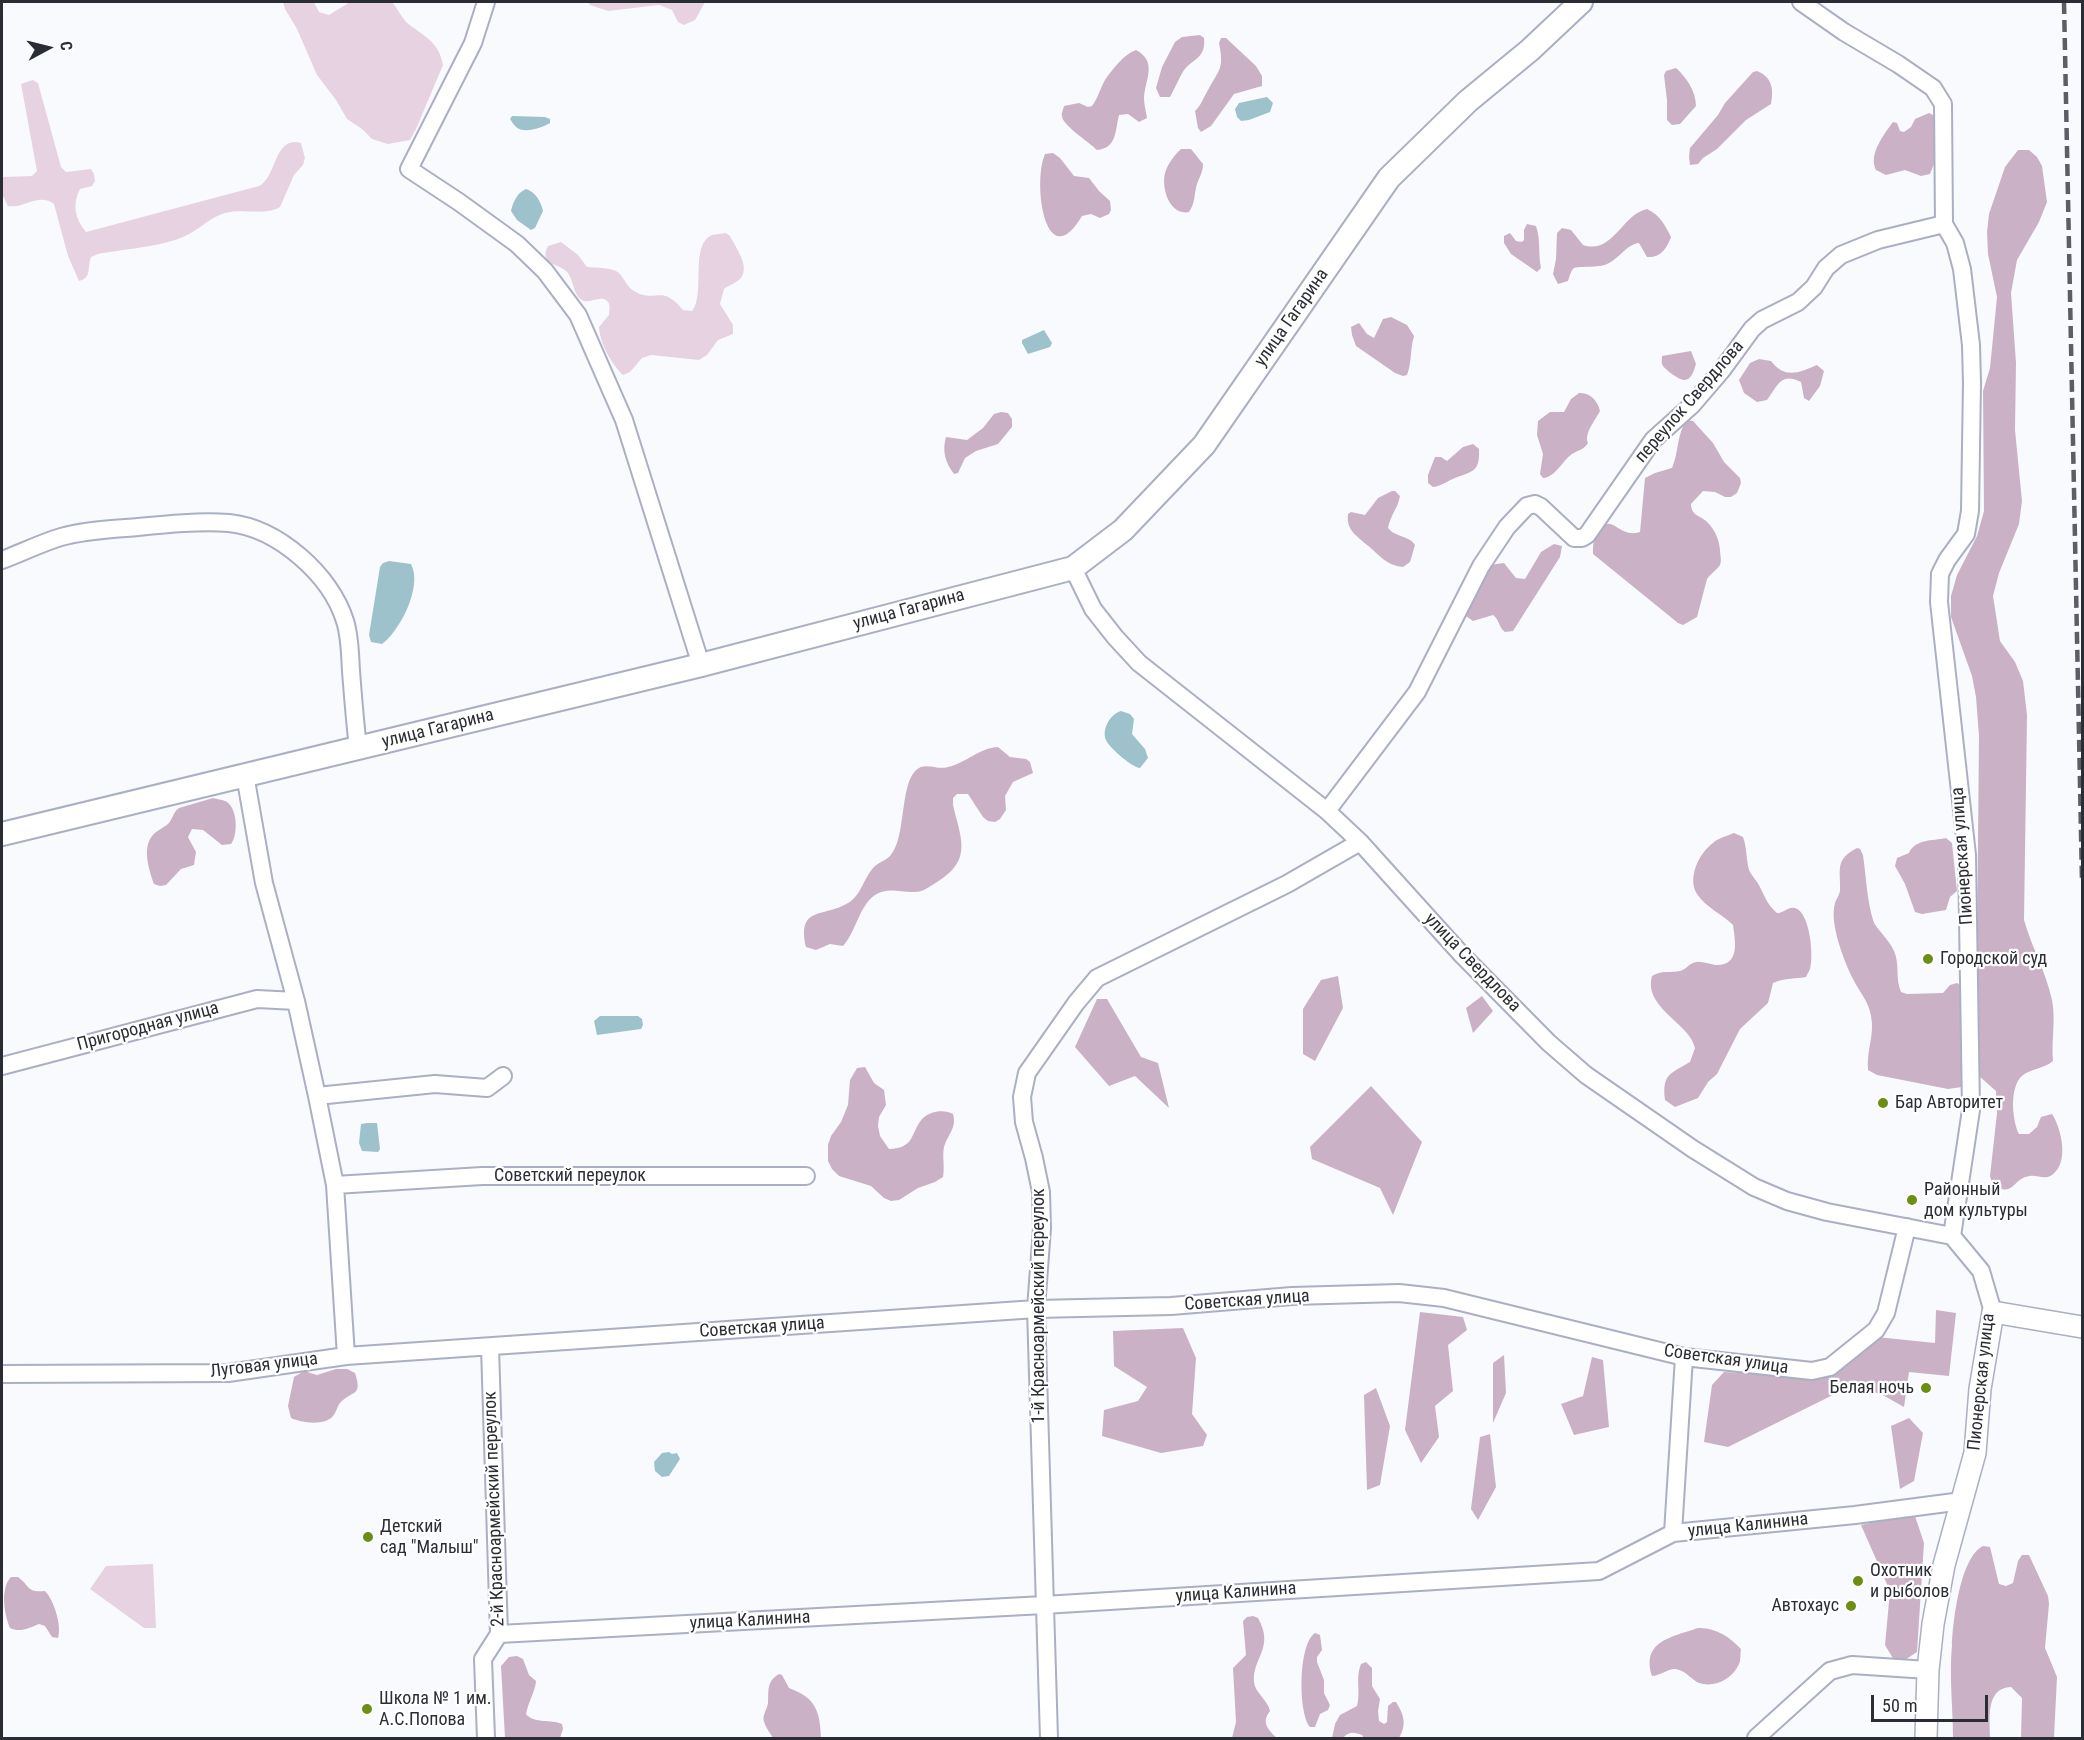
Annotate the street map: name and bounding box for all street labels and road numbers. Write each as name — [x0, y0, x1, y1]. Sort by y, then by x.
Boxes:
street label: улица Гагарина — [1250, 265, 1334, 371]
street label: переулок Свердлова — [1631, 336, 1749, 468]
street label: улица Гагарина — [851, 585, 967, 635]
street label: улица Гагарина — [380, 705, 496, 753]
street label: Пионерская улица — [1947, 787, 1979, 925]
street label: улица Свердлова — [1419, 909, 1525, 1017]
street label: Пригородная улица — [75, 998, 221, 1056]
street label: Советский переулок — [494, 1165, 646, 1187]
street label: 1-й Красноармейский переулок — [1028, 1188, 1050, 1424]
street label: Советская улица — [1184, 1286, 1310, 1316]
street label: Пионерская улица — [1964, 1312, 2000, 1452]
street label: Советская улица — [699, 1313, 825, 1343]
street label: Советская улица — [1662, 1341, 1790, 1379]
street label: Луговая улица — [209, 1349, 319, 1383]
street label: 2-й Красноармейский переулок — [480, 1391, 510, 1627]
street label: улица Калинина — [1687, 1509, 1809, 1543]
street label: улица Калинина — [1175, 1578, 1297, 1608]
street label: улица Калинина — [689, 1607, 811, 1635]

